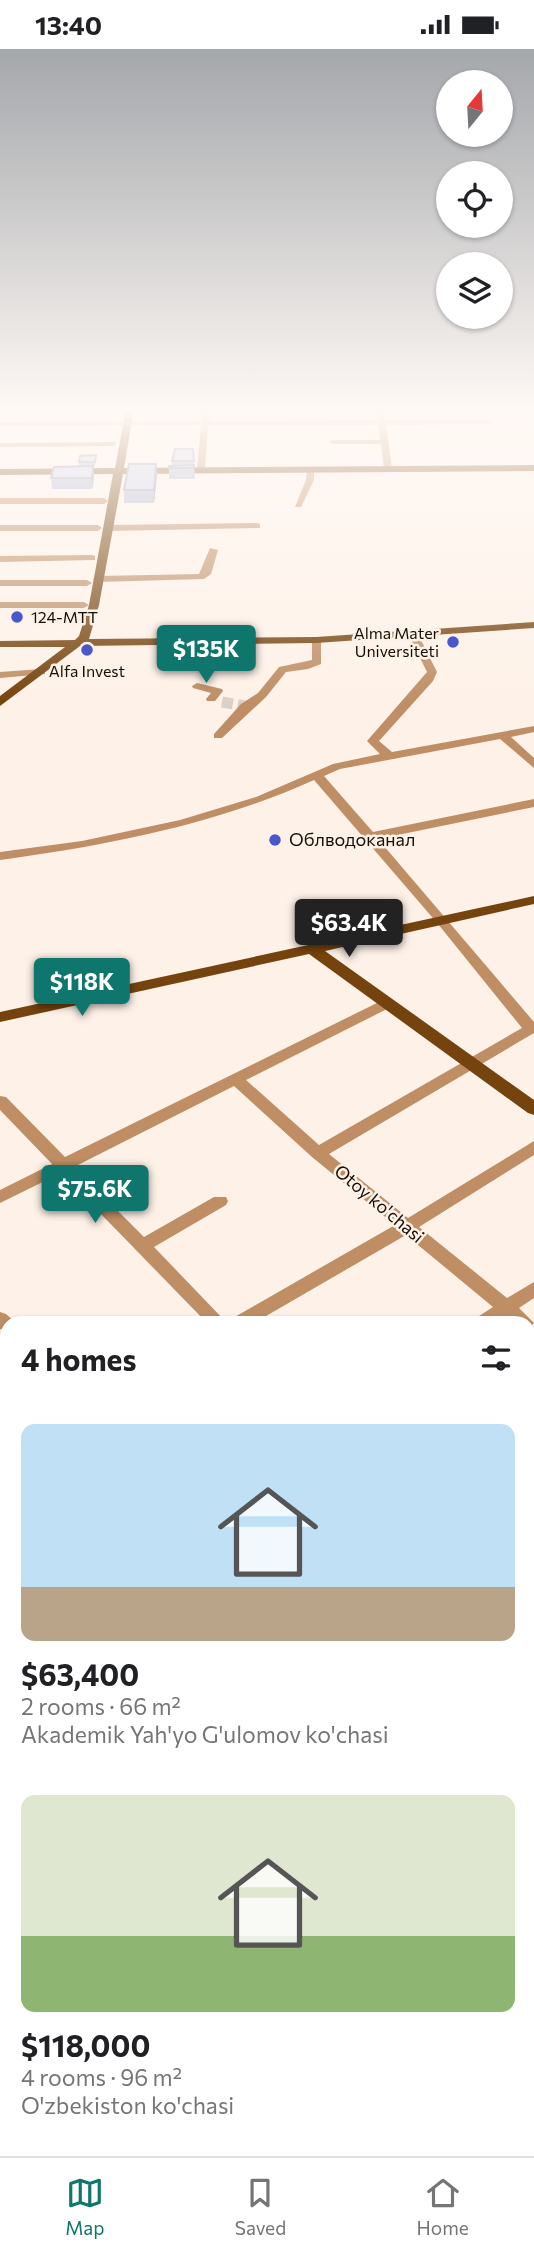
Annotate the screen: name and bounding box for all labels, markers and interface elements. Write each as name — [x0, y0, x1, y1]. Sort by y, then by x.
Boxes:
text: 13:40 — [35, 9, 102, 40]
north arrow — [436, 70, 513, 147]
map controls — [436, 70, 513, 329]
button: locate — [436, 161, 513, 238]
button: layers — [436, 252, 513, 329]
place label: 124-MTT — [31, 607, 98, 626]
marker: 124-MTT — [9, 609, 25, 625]
place label: Alma Mater Universiteti — [354, 623, 440, 660]
pin: $135K — [157, 625, 255, 685]
text: $135K — [173, 634, 239, 662]
marker: Alma Mater Universiteti — [445, 634, 461, 650]
marker: Alfa Invest — [79, 642, 95, 658]
place label: Alfa Invest — [49, 661, 126, 680]
place label: Облводоканал — [289, 828, 415, 850]
marker: Облводоканал — [267, 832, 283, 848]
pin: $63.4K — [292, 899, 406, 959]
text: $63.4K — [311, 908, 387, 936]
pin: $118K — [33, 958, 131, 1018]
text: $118K — [50, 967, 114, 995]
street label: Otoy ko'chasi — [330, 1159, 429, 1247]
pin: $75.6K — [38, 1165, 152, 1225]
text: $75.6K — [58, 1174, 132, 1202]
icon: filters — [477, 1339, 515, 1377]
text: 4 homes — [21, 1340, 136, 1377]
icon: home — [205, 1469, 331, 1595]
text: $63,400 — [21, 1655, 139, 1692]
text: 2 rooms · 66 m² — [21, 1692, 181, 1720]
text: Akademik Yah'yo G'ulomov ko'chasi — [21, 1720, 389, 1748]
icon: home — [205, 1840, 331, 1966]
text: $118,000 — [21, 2026, 150, 2063]
text: 4 rooms · 96 m² — [21, 2063, 182, 2091]
text: O'zbekiston ko'chasi — [21, 2091, 234, 2119]
tab: Map — [65, 2174, 104, 2239]
tab: Saved — [235, 2174, 286, 2239]
tab: Home — [417, 2174, 469, 2239]

